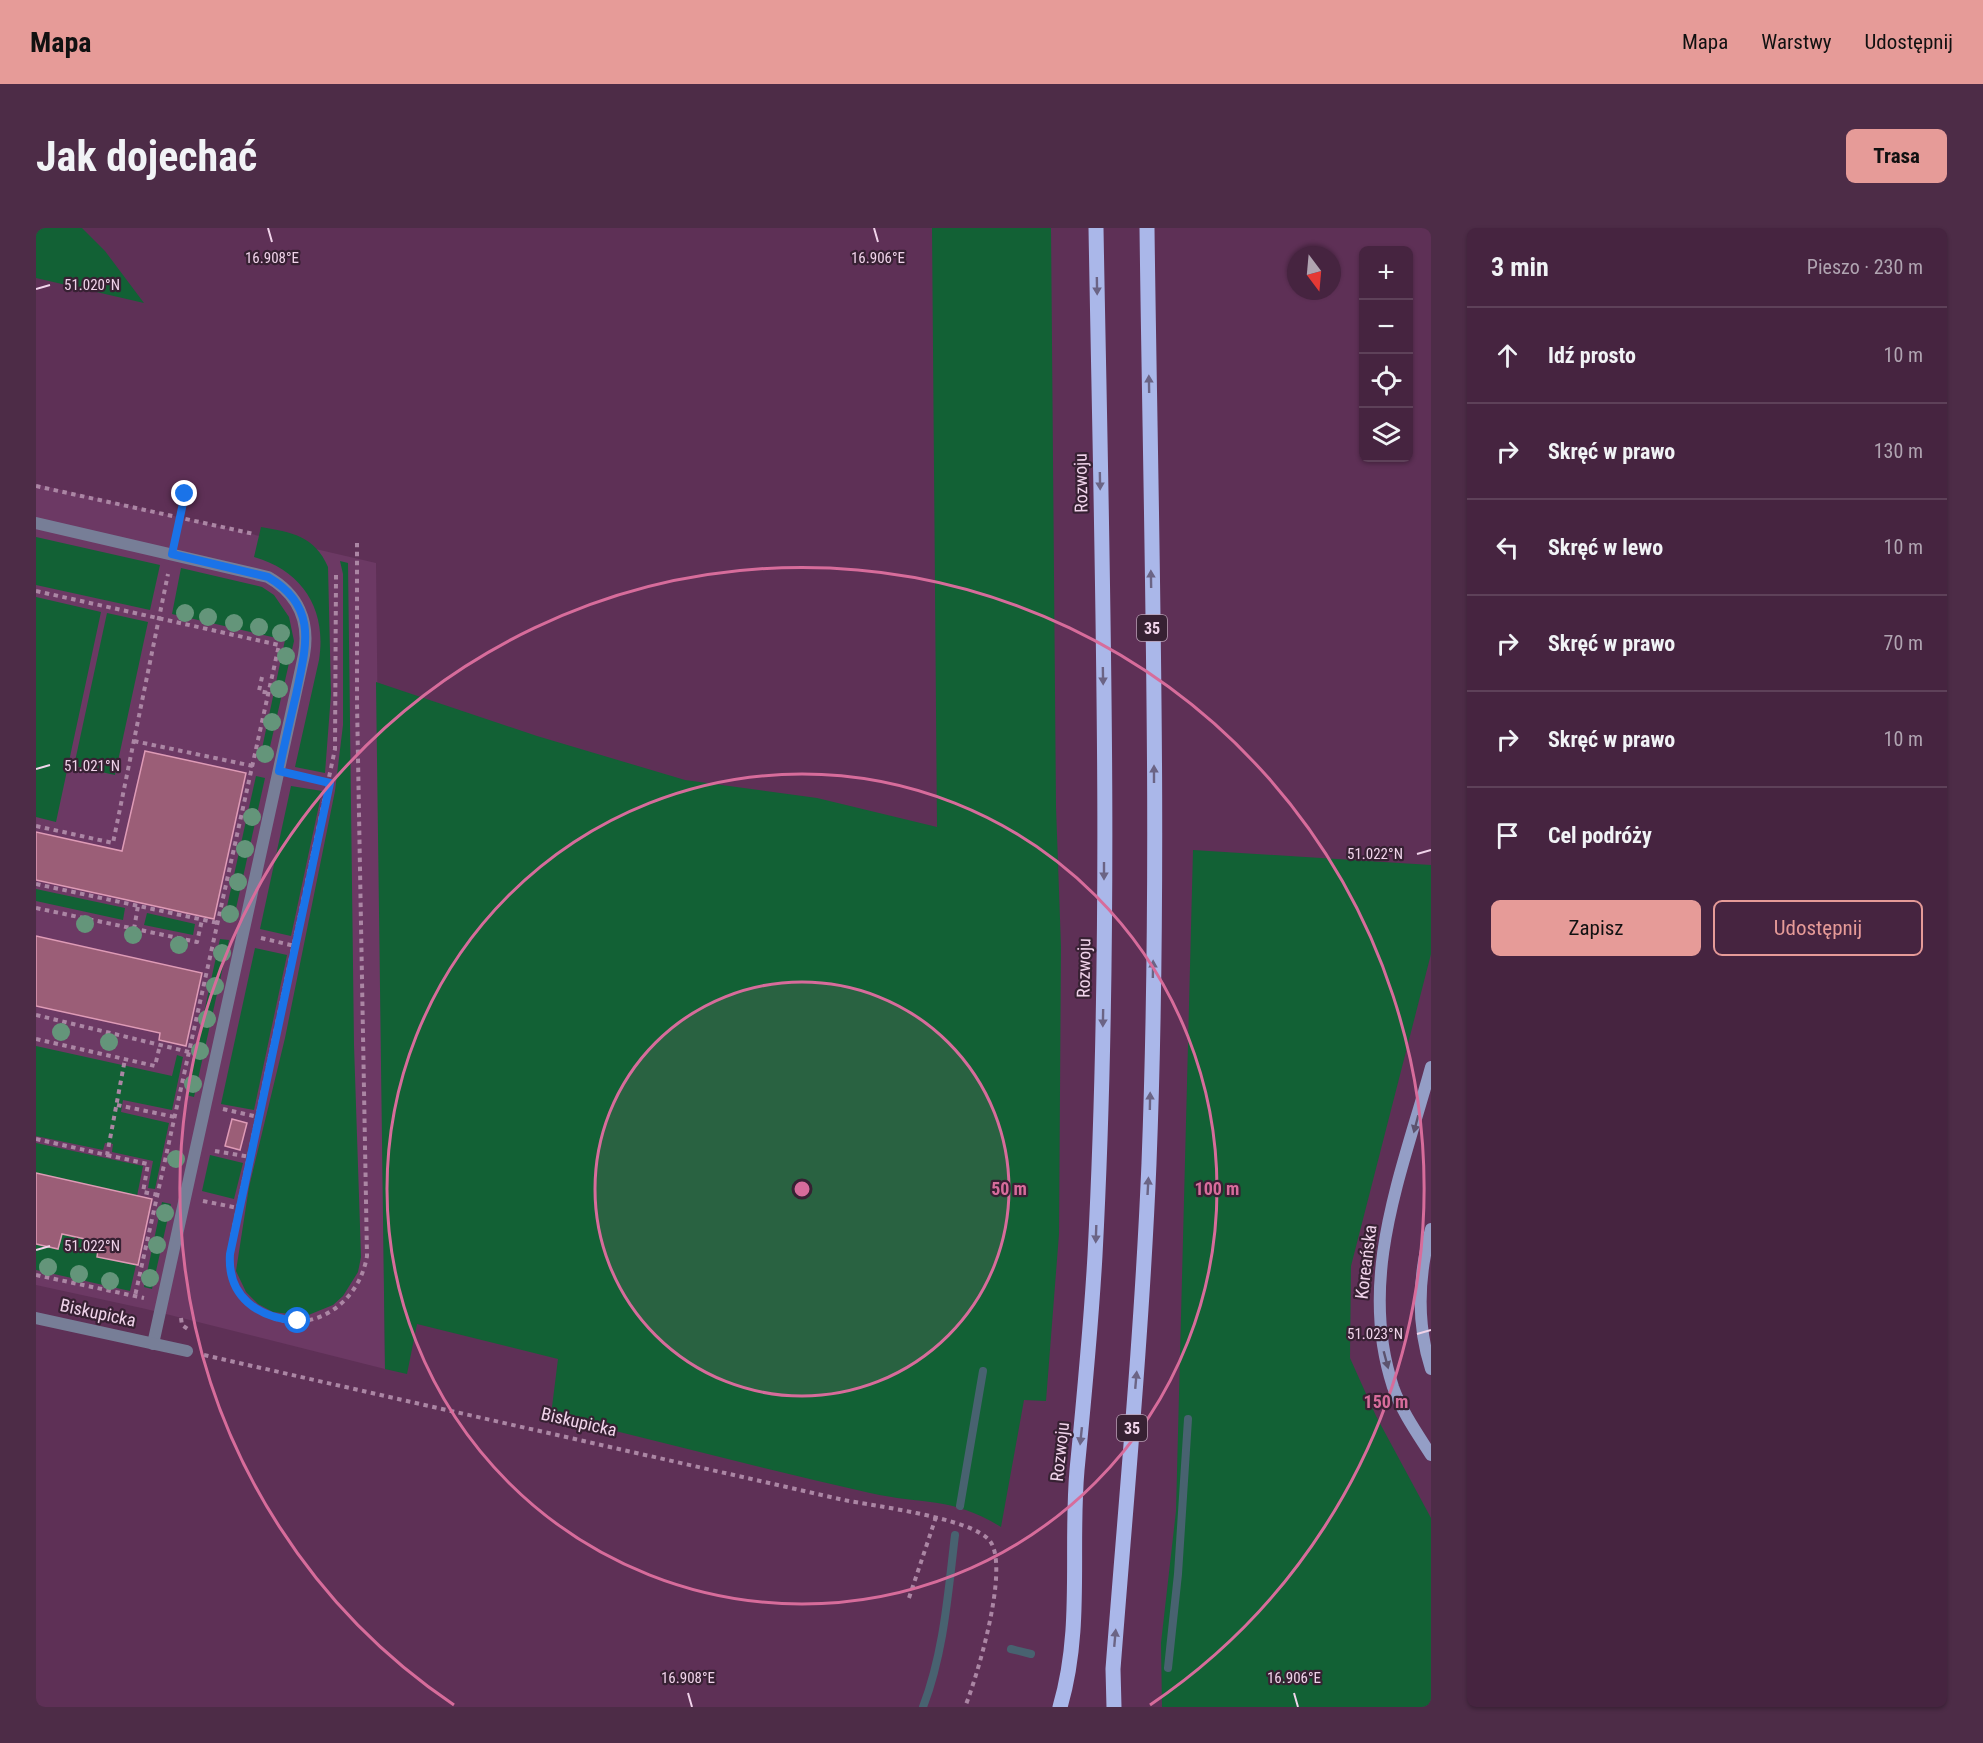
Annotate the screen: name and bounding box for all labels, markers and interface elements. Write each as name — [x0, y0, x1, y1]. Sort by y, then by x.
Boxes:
text: Mapa — [30, 26, 91, 59]
text: Mapa — [1682, 30, 1728, 54]
text: Warstwy — [1761, 30, 1832, 54]
text: Udostępnij — [1865, 30, 1953, 54]
button: Trasa — [1846, 129, 1947, 183]
text: Jak dojechać — [36, 132, 257, 181]
north arrow — [1287, 246, 1341, 300]
map controls — [1359, 246, 1413, 462]
button: + — [1359, 246, 1413, 300]
text: 16.908°E — [245, 249, 299, 267]
text: 16.906°E — [851, 249, 905, 267]
text: 3 min — [1491, 252, 1549, 282]
text: Pieszo · 230 m — [1807, 255, 1923, 279]
text: 51.020°N — [64, 276, 120, 294]
one-way arrow — [1092, 277, 1102, 296]
button: − — [1359, 300, 1413, 354]
icon: ahead — [1491, 339, 1524, 372]
text: Idź prosto — [1548, 343, 1636, 368]
text: 10 m — [1884, 343, 1923, 367]
button: locate — [1359, 354, 1413, 408]
one-way arrow — [1144, 374, 1154, 393]
button: layers — [1359, 408, 1413, 462]
icon: right — [1491, 435, 1524, 468]
text: Skręć w prawo — [1548, 439, 1675, 464]
text: 130 m — [1874, 439, 1923, 463]
street label: Rozwoju — [1069, 453, 1092, 513]
one-way arrow — [1095, 472, 1105, 491]
route end — [171, 480, 197, 506]
icon: left — [1491, 531, 1524, 564]
text: Skręć w lewo — [1548, 535, 1663, 560]
text: 10 m — [1884, 535, 1923, 559]
one-way arrow — [1146, 569, 1156, 588]
road number: 35 — [1137, 615, 1167, 641]
icon: right — [1491, 627, 1524, 660]
text: Skręć w prawo — [1548, 631, 1675, 656]
text: 70 m — [1884, 631, 1923, 655]
one-way arrow — [1098, 667, 1108, 686]
icon: right — [1491, 723, 1524, 756]
text: Skręć w prawo — [1548, 727, 1675, 752]
text: 10 m — [1884, 727, 1923, 751]
text: 51.021°N — [64, 757, 120, 775]
one-way arrow — [1149, 764, 1158, 783]
icon: arrive — [1491, 819, 1524, 852]
text: Cel podróży — [1548, 823, 1652, 848]
text: 51.022°N — [1347, 845, 1403, 863]
one-way arrow — [1099, 862, 1109, 881]
button: Zapisz — [1491, 900, 1701, 956]
button: Udostępnij — [1713, 900, 1923, 956]
street label: Rozwoju — [1072, 938, 1095, 998]
one-way arrow — [1148, 959, 1158, 978]
one-way arrow — [1098, 1008, 1107, 1027]
one-way arrow — [1145, 1091, 1155, 1110]
one-way arrow — [1410, 1115, 1420, 1133]
one-way arrow — [1143, 1176, 1152, 1195]
text: 50 m — [991, 1178, 1027, 1199]
text: 100 m — [1195, 1178, 1239, 1199]
centre of rings — [792, 1179, 812, 1199]
one-way arrow — [1091, 1224, 1101, 1243]
street label: Koreańska — [1351, 1224, 1380, 1300]
text: 51.022°N — [64, 1237, 120, 1255]
street label: Biskupicka — [58, 1294, 138, 1331]
route start — [284, 1307, 310, 1333]
text: 51.023°N — [1347, 1325, 1403, 1343]
one-way arrow — [1382, 1352, 1391, 1370]
one-way arrow — [1131, 1371, 1141, 1390]
text: 150 m — [1364, 1391, 1408, 1412]
street label: Biskupicka — [539, 1403, 619, 1440]
road number: 35 — [1117, 1415, 1147, 1441]
street label: Rozwoju — [1046, 1421, 1073, 1483]
one-way arrow — [1076, 1426, 1086, 1445]
one-way arrow — [1110, 1628, 1120, 1647]
text: 16.908°E — [661, 1669, 715, 1687]
text: 16.906°E — [1267, 1669, 1321, 1687]

